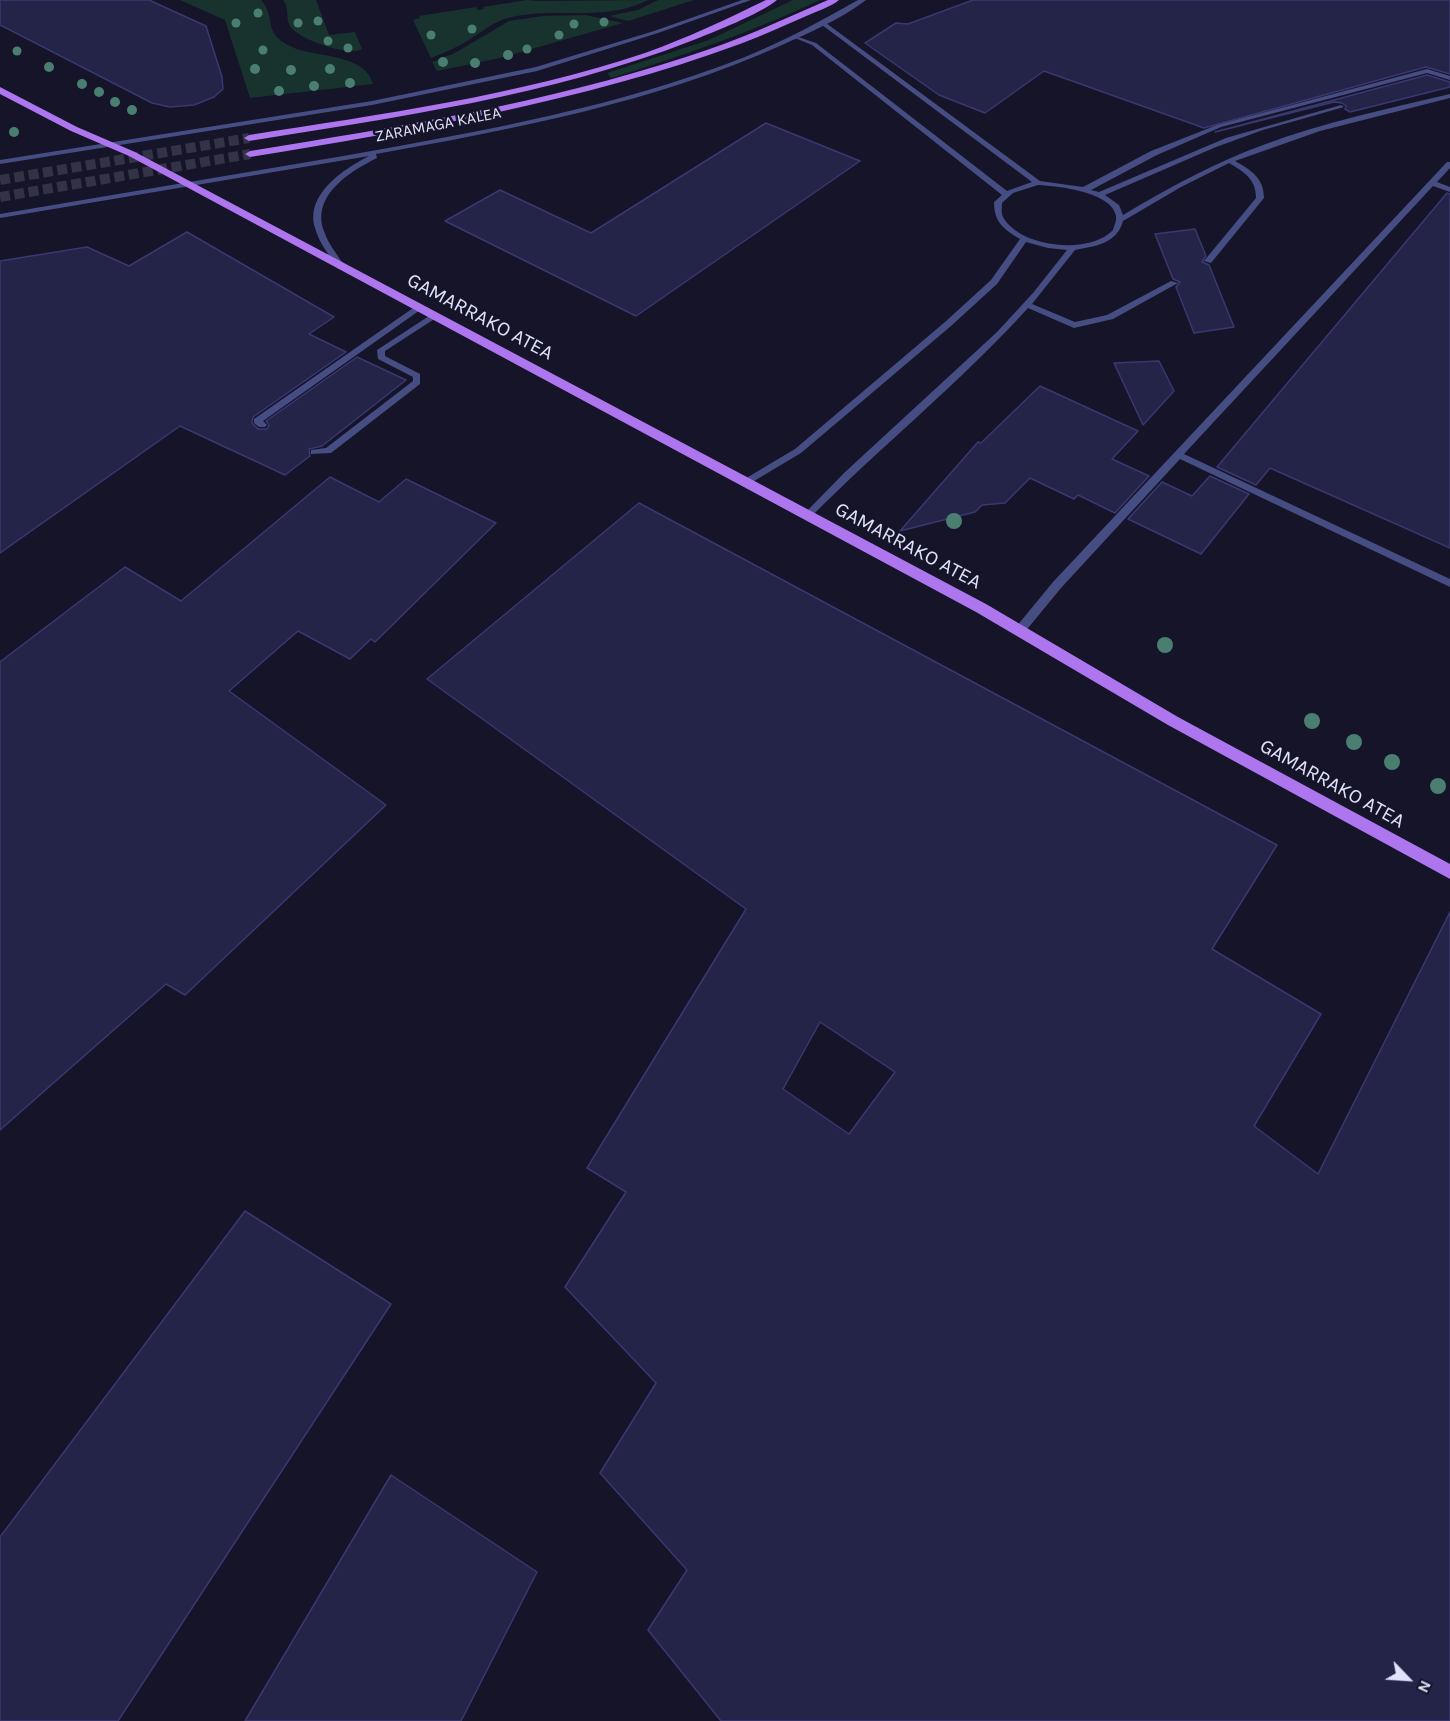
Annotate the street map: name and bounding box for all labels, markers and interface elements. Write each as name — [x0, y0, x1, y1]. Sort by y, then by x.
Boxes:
street label: ZARAMAGA KALEA — [373, 103, 503, 147]
street label: GAMARRAKO ATEA — [403, 268, 557, 366]
street label: GAMARRAKO ATEA — [831, 497, 985, 595]
street label: GAMARRAKO ATEA — [1255, 734, 1409, 834]
north arrow — [1378, 1649, 1438, 1709]
text: N — [1414, 1678, 1436, 1696]

